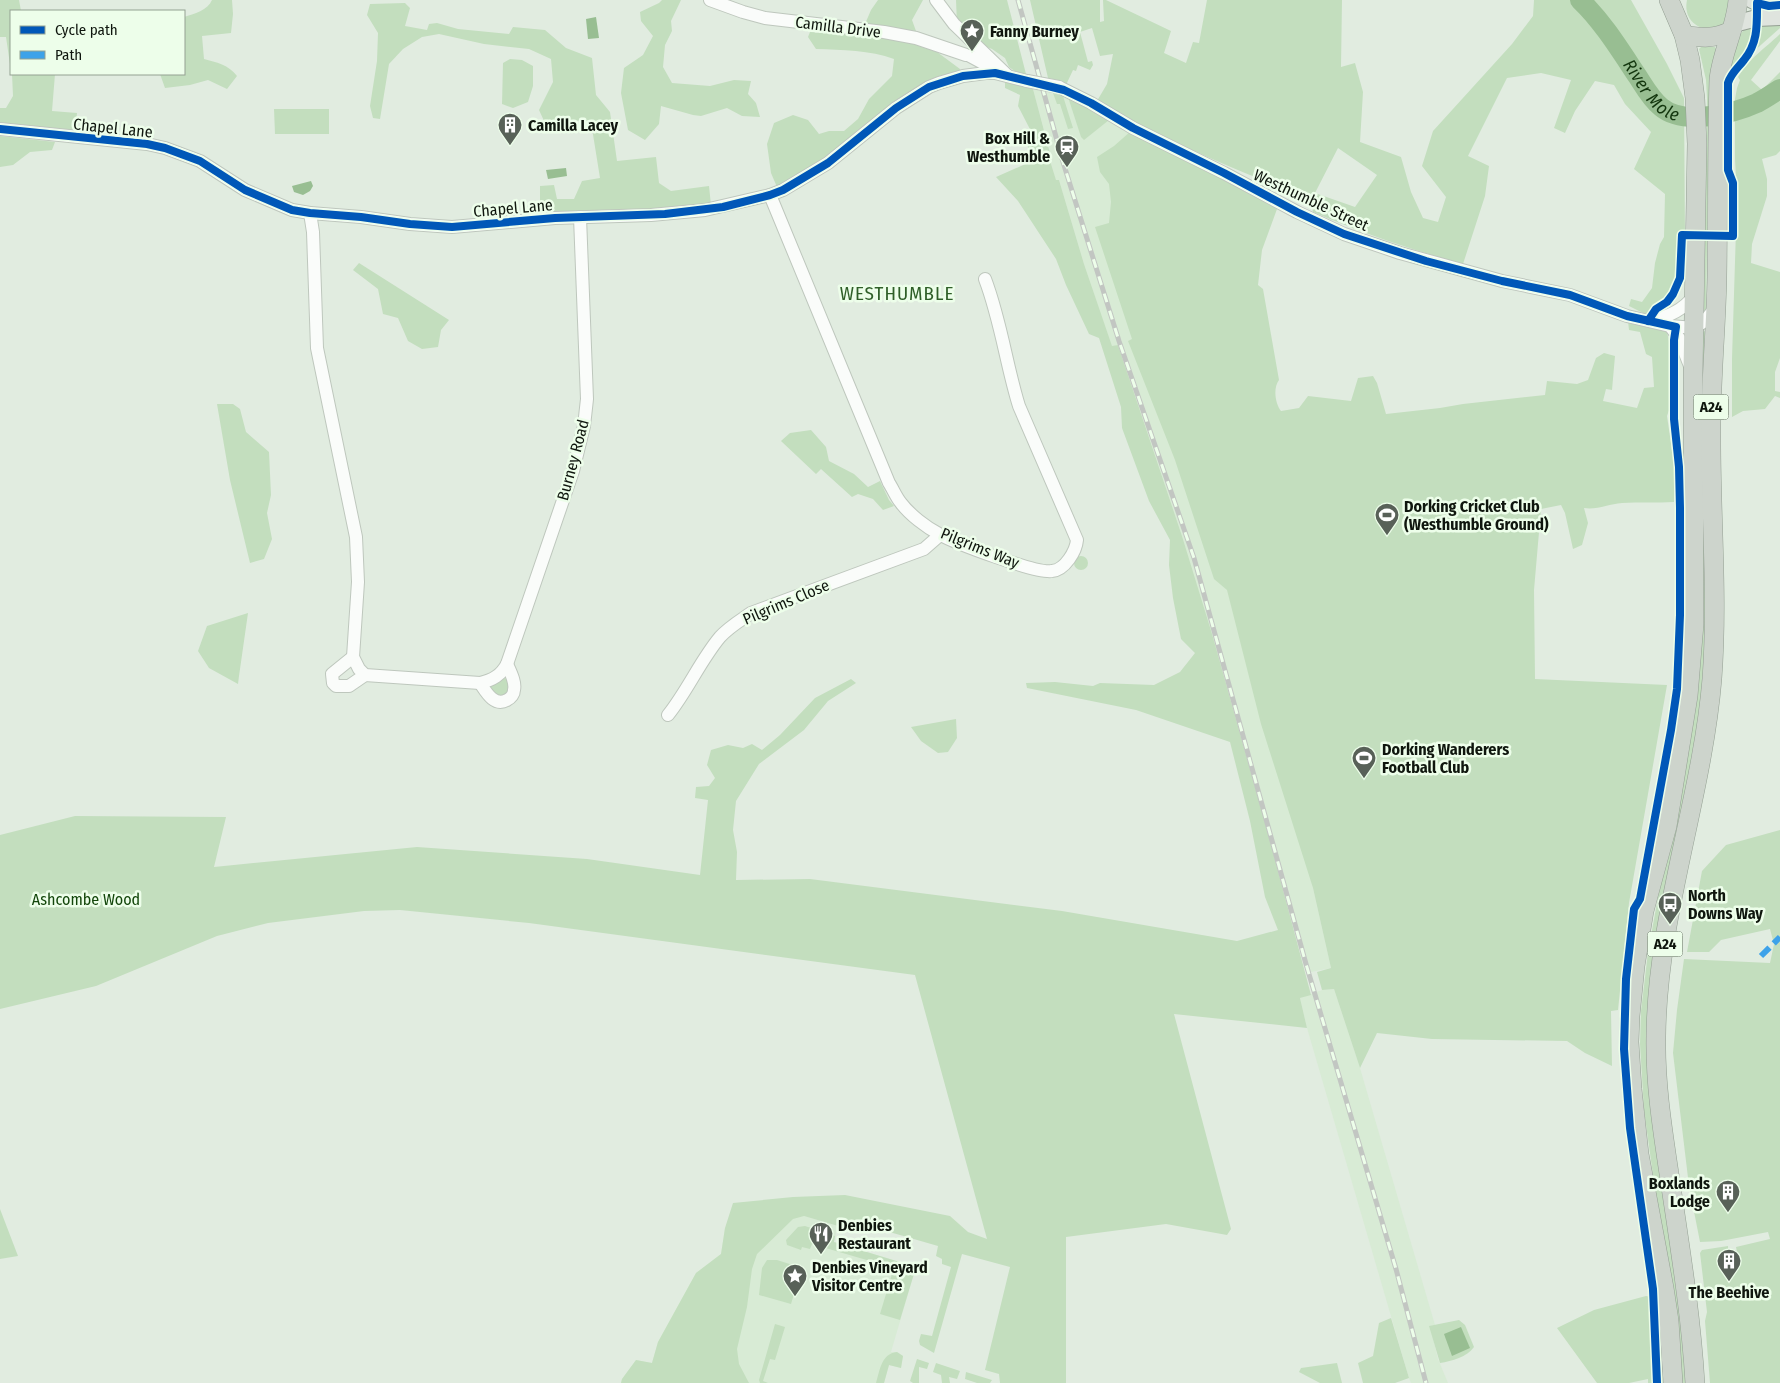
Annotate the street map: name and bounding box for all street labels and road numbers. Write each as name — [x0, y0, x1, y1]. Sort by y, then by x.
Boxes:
street label: Camilla Drive — [794, 12, 882, 42]
street label: Chapel Lane — [72, 114, 154, 142]
street label: Westhumble Street — [1251, 165, 1372, 235]
street label: Chapel Lane — [472, 195, 554, 221]
road number: A24 — [1694, 394, 1728, 420]
street label: Burney Road — [553, 417, 593, 503]
street label: Pilgrims Way — [938, 524, 1023, 573]
street label: Pilgrims Close — [740, 575, 832, 629]
road number: A24 — [1648, 932, 1682, 956]

